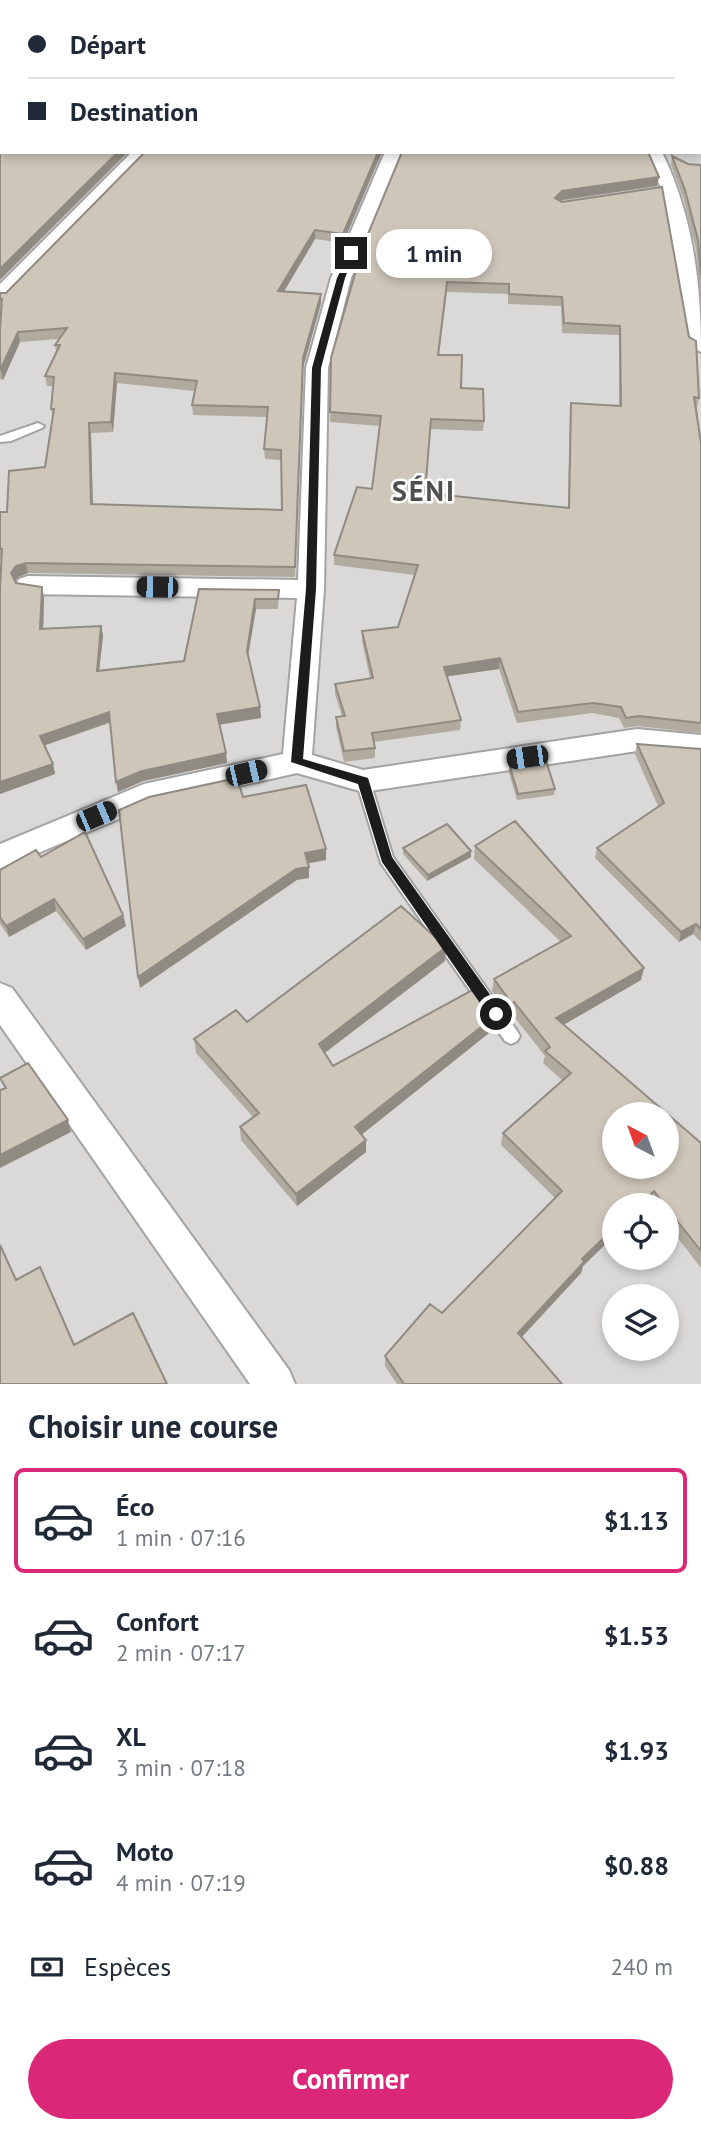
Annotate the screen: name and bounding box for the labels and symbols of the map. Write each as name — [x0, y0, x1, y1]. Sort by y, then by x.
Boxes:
callout: 1 min — [376, 229, 491, 278]
route end — [335, 237, 367, 269]
district label: SÉNI — [392, 472, 456, 509]
car — [136, 576, 179, 598]
car — [505, 744, 550, 770]
car — [224, 758, 269, 788]
car — [73, 798, 120, 834]
route start — [480, 998, 512, 1030]
north arrow — [602, 1102, 679, 1180]

